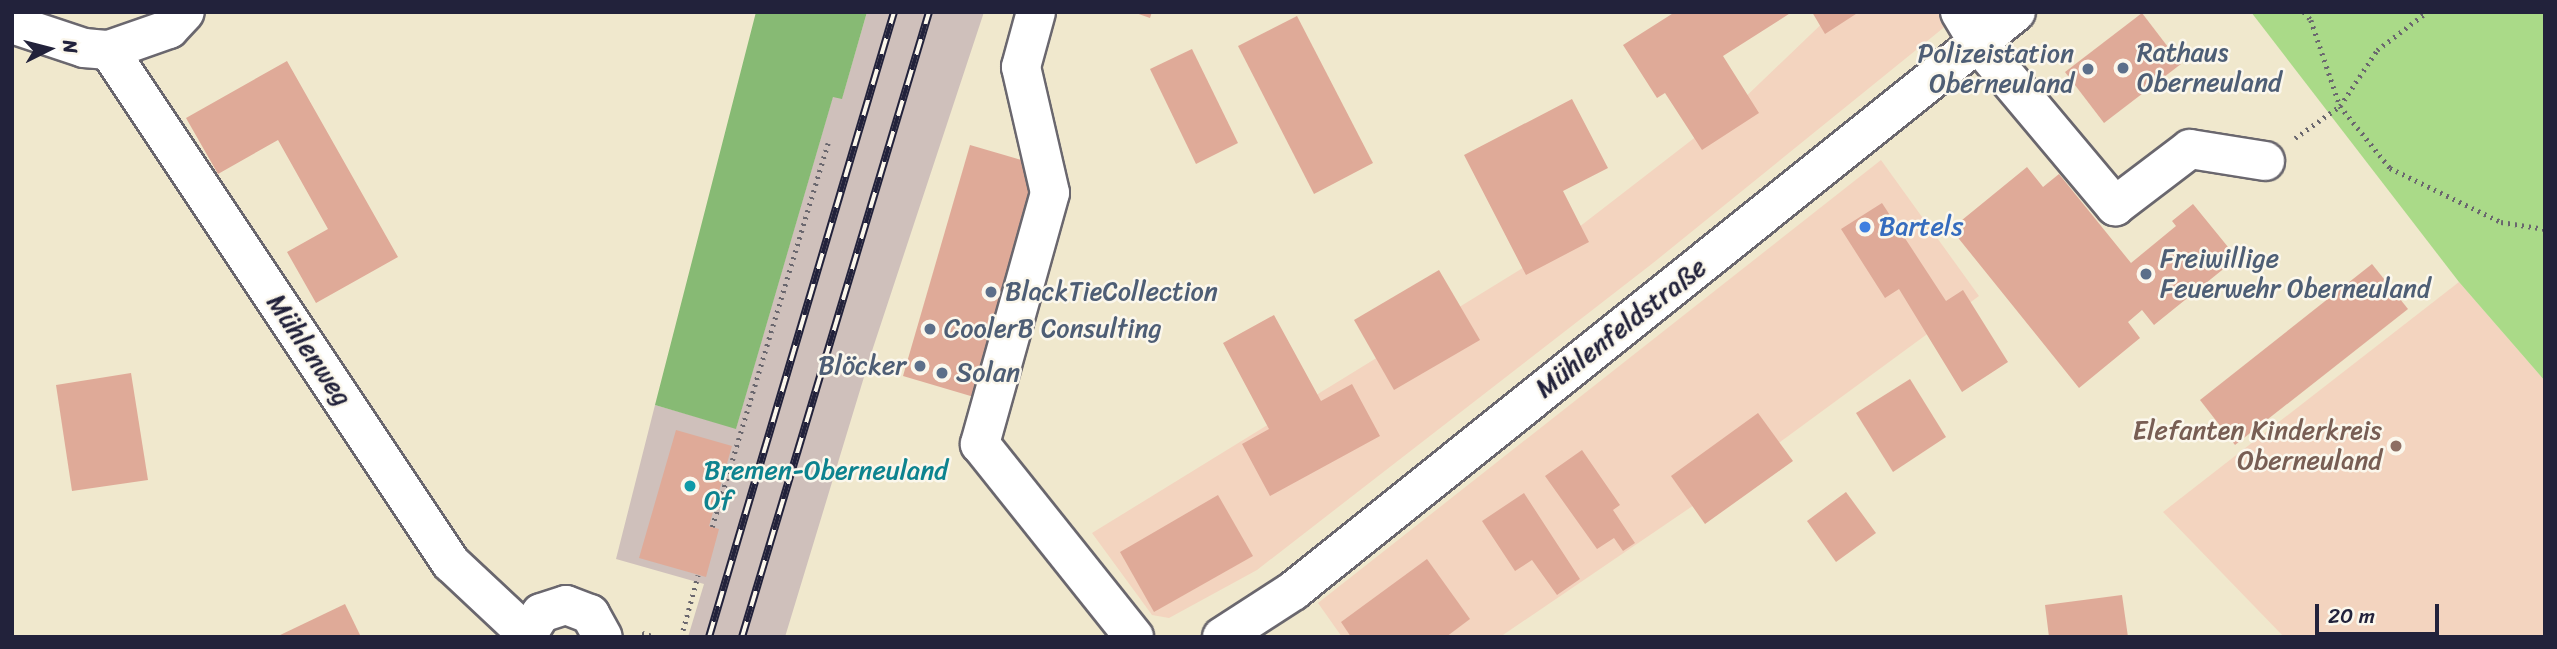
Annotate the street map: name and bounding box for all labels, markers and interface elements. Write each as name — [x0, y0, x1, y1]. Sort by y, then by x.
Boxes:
north arrow — [14, 14, 84, 84]
place label: Rathaus Oberneuland — [2137, 37, 2282, 98]
text: N — [53, 38, 87, 55]
place label: Polizeistation Oberneuland — [1917, 38, 2074, 100]
marker: Rathaus Oberneuland — [2115, 60, 2131, 76]
marker: Polizeistation Oberneuland — [2080, 61, 2096, 77]
place label: Bartels — [1879, 211, 1963, 243]
marker: Bartels — [1857, 219, 1873, 235]
place label: Freiwillige Feuerwehr Oberneuland — [2160, 243, 2432, 304]
street label: Mühlenfeldstraße — [1529, 252, 1713, 404]
marker: Freiwillige Feuerwehr Oberneuland — [2138, 266, 2154, 282]
place label: BlackTieCollection — [1005, 276, 1218, 308]
marker: BlackTieCollection — [983, 284, 999, 300]
street label: Mühlenweg — [260, 288, 358, 412]
place label: CoolerB Consulting — [944, 313, 1163, 345]
marker: CoolerB Consulting — [922, 321, 938, 337]
place label: Blöcker — [818, 350, 906, 382]
place label: Solan — [956, 357, 1020, 389]
marker: Blöcker — [912, 358, 928, 374]
marker: Solan — [934, 365, 950, 381]
place label: Elefanten Kinderkreis Oberneuland — [2134, 415, 2382, 476]
marker: Elefanten Kinderkreis Oberneuland — [2388, 438, 2404, 454]
place label: Bremen-Oberneuland Of — [704, 455, 948, 516]
marker: Bremen-Oberneuland Of — [682, 478, 698, 494]
scale bar — [2319, 590, 2443, 634]
text: 20 m — [2328, 597, 2375, 635]

